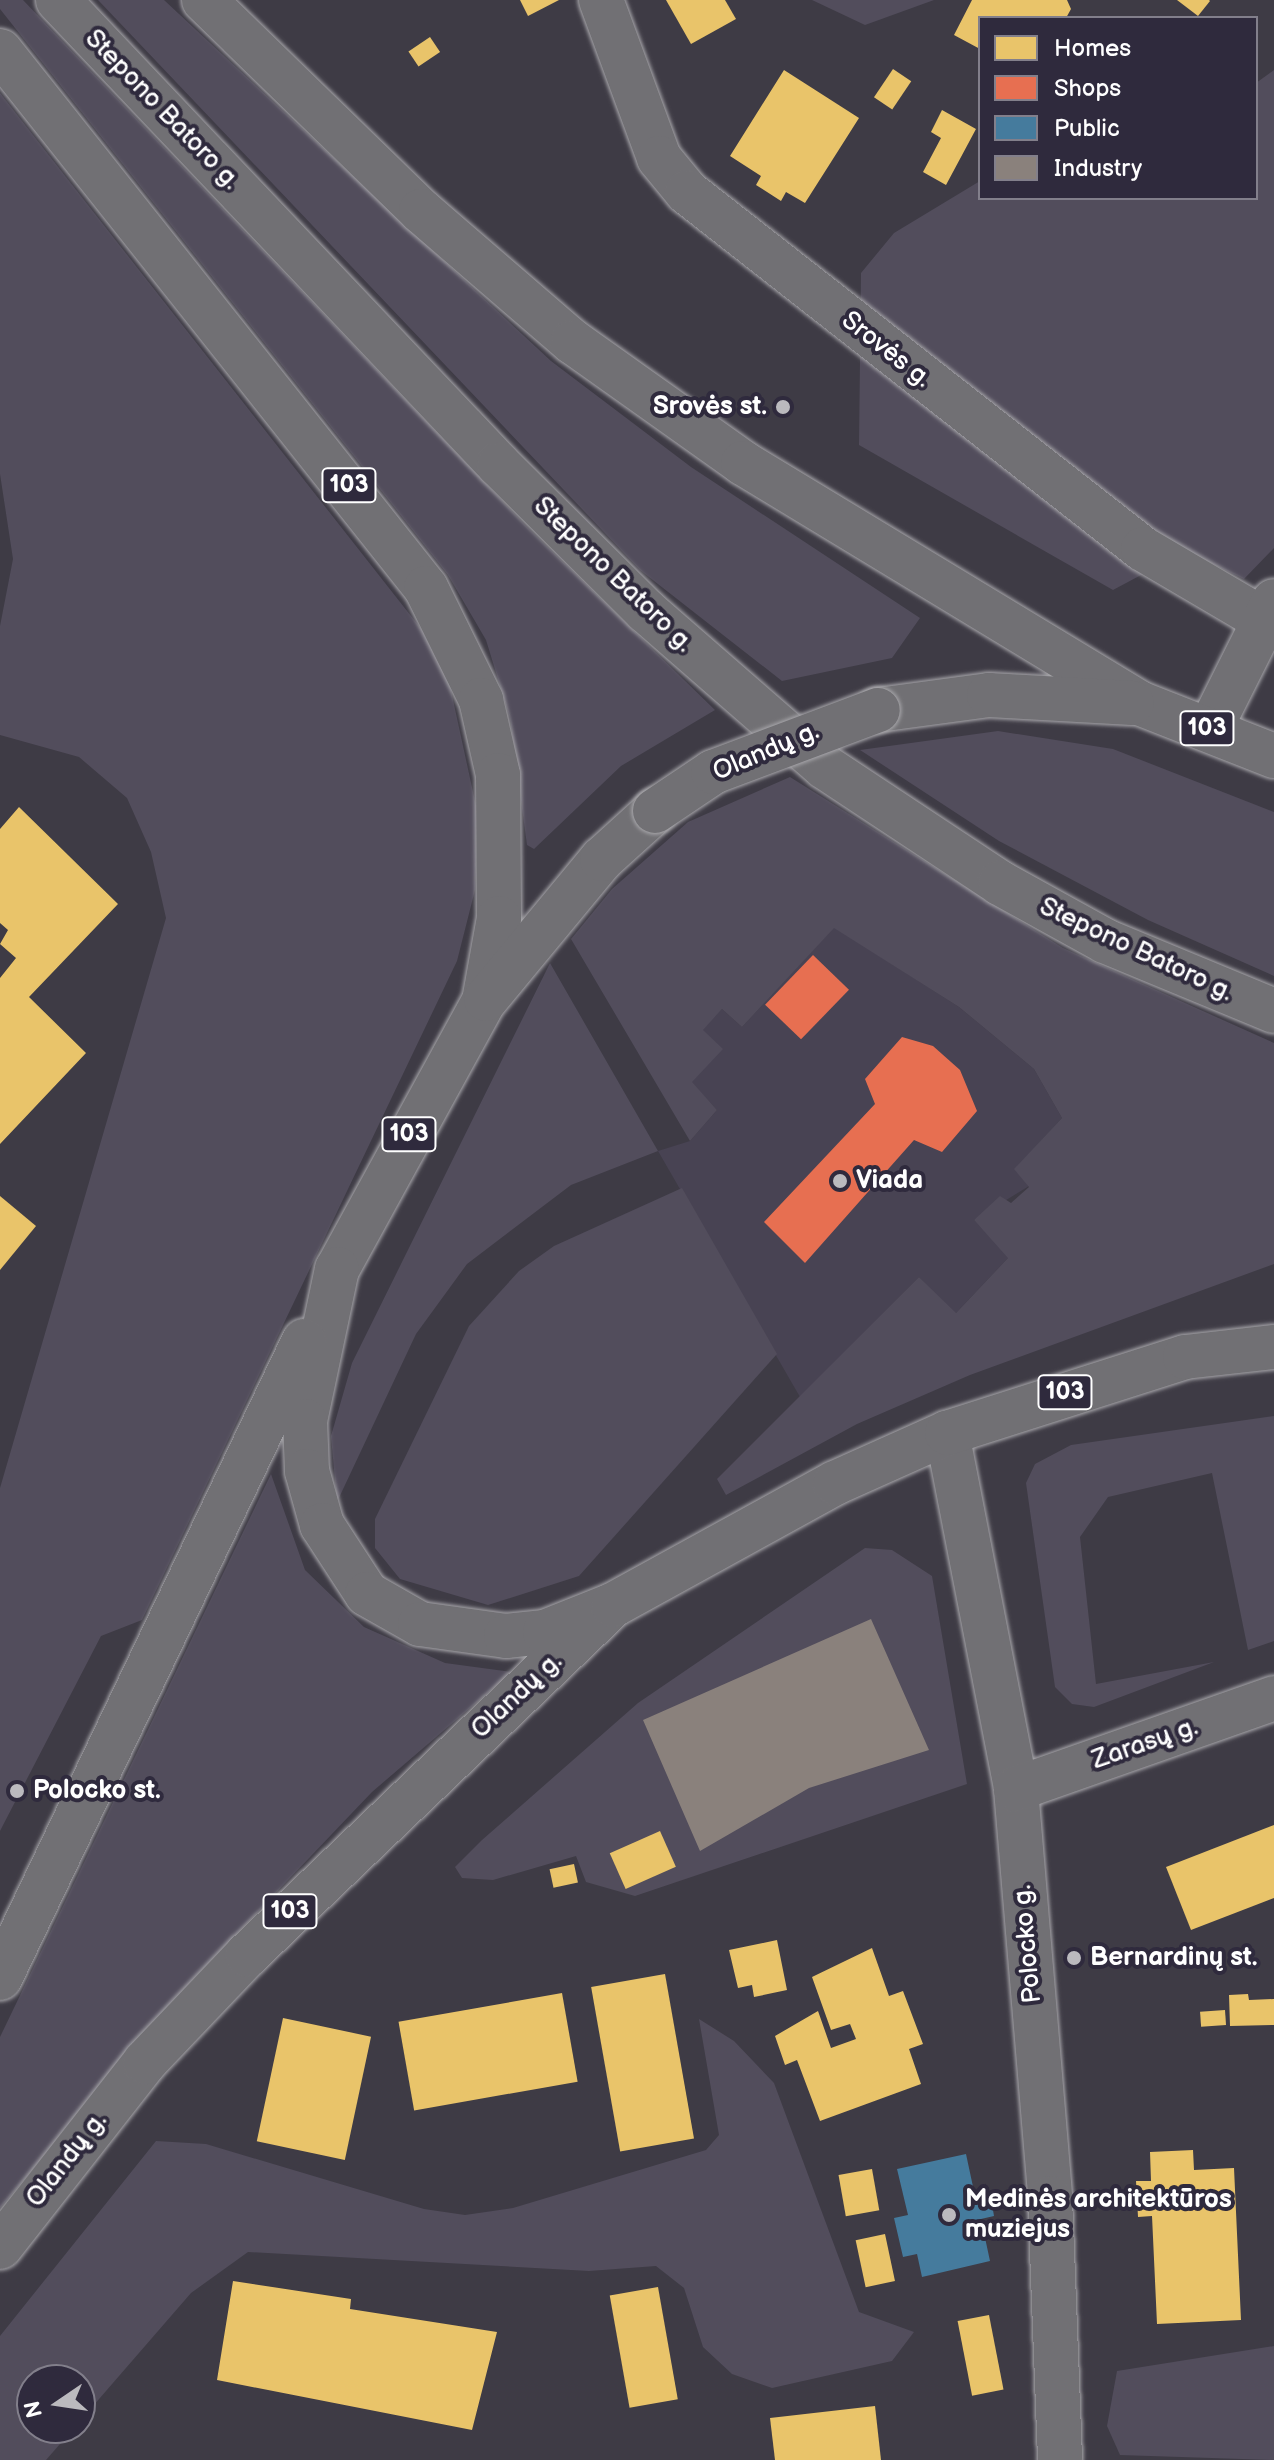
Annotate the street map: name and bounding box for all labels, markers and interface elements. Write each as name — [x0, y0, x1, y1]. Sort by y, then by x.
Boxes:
legend — [978, 16, 1258, 200]
street label: Stepono Batoro g. — [78, 24, 246, 196]
text: Homes — [1054, 34, 1131, 63]
text: Shops — [1054, 74, 1121, 103]
text: Public — [1054, 114, 1120, 143]
text: Industry — [1054, 154, 1142, 183]
street label: Srovės g. — [835, 305, 937, 395]
place label: Srovės st. — [653, 391, 767, 423]
marker: Srovės st. — [774, 398, 792, 416]
road number: 103 — [321, 465, 377, 505]
street label: Stepono Batoro g. — [527, 491, 699, 659]
road number: 103 — [1179, 708, 1235, 748]
street label: Olandų g. — [708, 716, 824, 788]
street label: Stepono Batoro g. — [1034, 892, 1238, 1008]
road number: 103 — [381, 1114, 437, 1154]
place label: Viada — [856, 1165, 923, 1197]
marker: Viada — [831, 1172, 849, 1190]
road number: 103 — [1037, 1372, 1093, 1412]
street label: Olandų g. — [465, 1646, 569, 1746]
street label: Zarasų g. — [1088, 1711, 1202, 1777]
place label: Polocko st. — [33, 1775, 161, 1807]
marker: Polocko st. — [8, 1782, 26, 1800]
street label: Polocko g. — [1007, 1884, 1049, 2004]
road number: 103 — [262, 1891, 318, 1931]
place label: Bernardinų st. — [1090, 1942, 1257, 1974]
marker: Bernardinų st. — [1065, 1949, 1083, 1967]
street label: Olandų g. — [20, 2106, 114, 2214]
place label: Medinės architektūros muziejus — [965, 2184, 1232, 2246]
marker: Medinės architektūros muziejus — [940, 2206, 958, 2224]
north arrow — [16, 2364, 96, 2444]
text: N — [19, 2398, 49, 2420]

